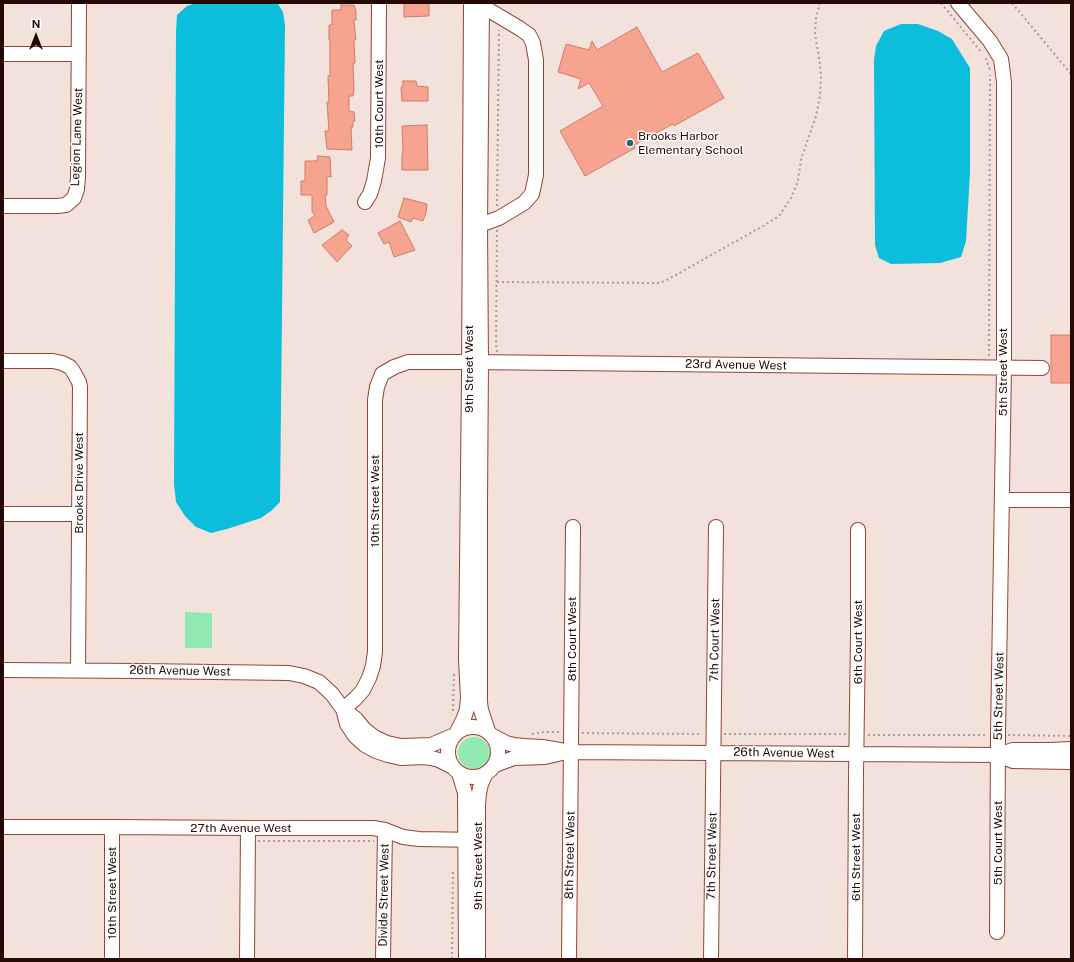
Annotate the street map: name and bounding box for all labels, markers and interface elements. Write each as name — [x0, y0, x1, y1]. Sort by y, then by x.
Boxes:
north arrow — [16, 16, 56, 56]
text: N — [32, 18, 40, 30]
street label: 10th Court West — [372, 59, 386, 149]
street label: Legion Lane West — [68, 87, 86, 187]
place label: Brooks Harbor Elementary School — [638, 129, 743, 157]
marker: Brooks Harbor Elementary School — [625, 138, 635, 148]
street label: 9th Street West — [462, 325, 476, 413]
street label: 5th Street West — [996, 328, 1010, 416]
street label: 23rd Avenue West — [685, 357, 787, 373]
street label: Brooks Drive West — [72, 432, 86, 534]
street label: 10th Street West — [368, 455, 382, 547]
street label: 8th Court West — [565, 597, 579, 681]
street label: 7th Court West — [707, 598, 723, 682]
street label: 6th Court West — [851, 600, 865, 684]
street label: 5th Street West — [991, 652, 1007, 740]
street label: 26th Avenue West — [129, 663, 231, 679]
street label: 26th Avenue West — [733, 745, 835, 761]
street label: 5th Court West — [991, 801, 1005, 885]
street label: 8th Street West — [562, 811, 578, 899]
street label: 7th Street West — [704, 812, 720, 900]
street label: 6th Street West — [849, 813, 863, 901]
street label: 27th Avenue West — [190, 821, 292, 835]
street label: 9th Street West — [471, 822, 485, 910]
street label: Divide Street West — [376, 843, 392, 947]
street label: 10th Street West — [105, 847, 119, 939]

